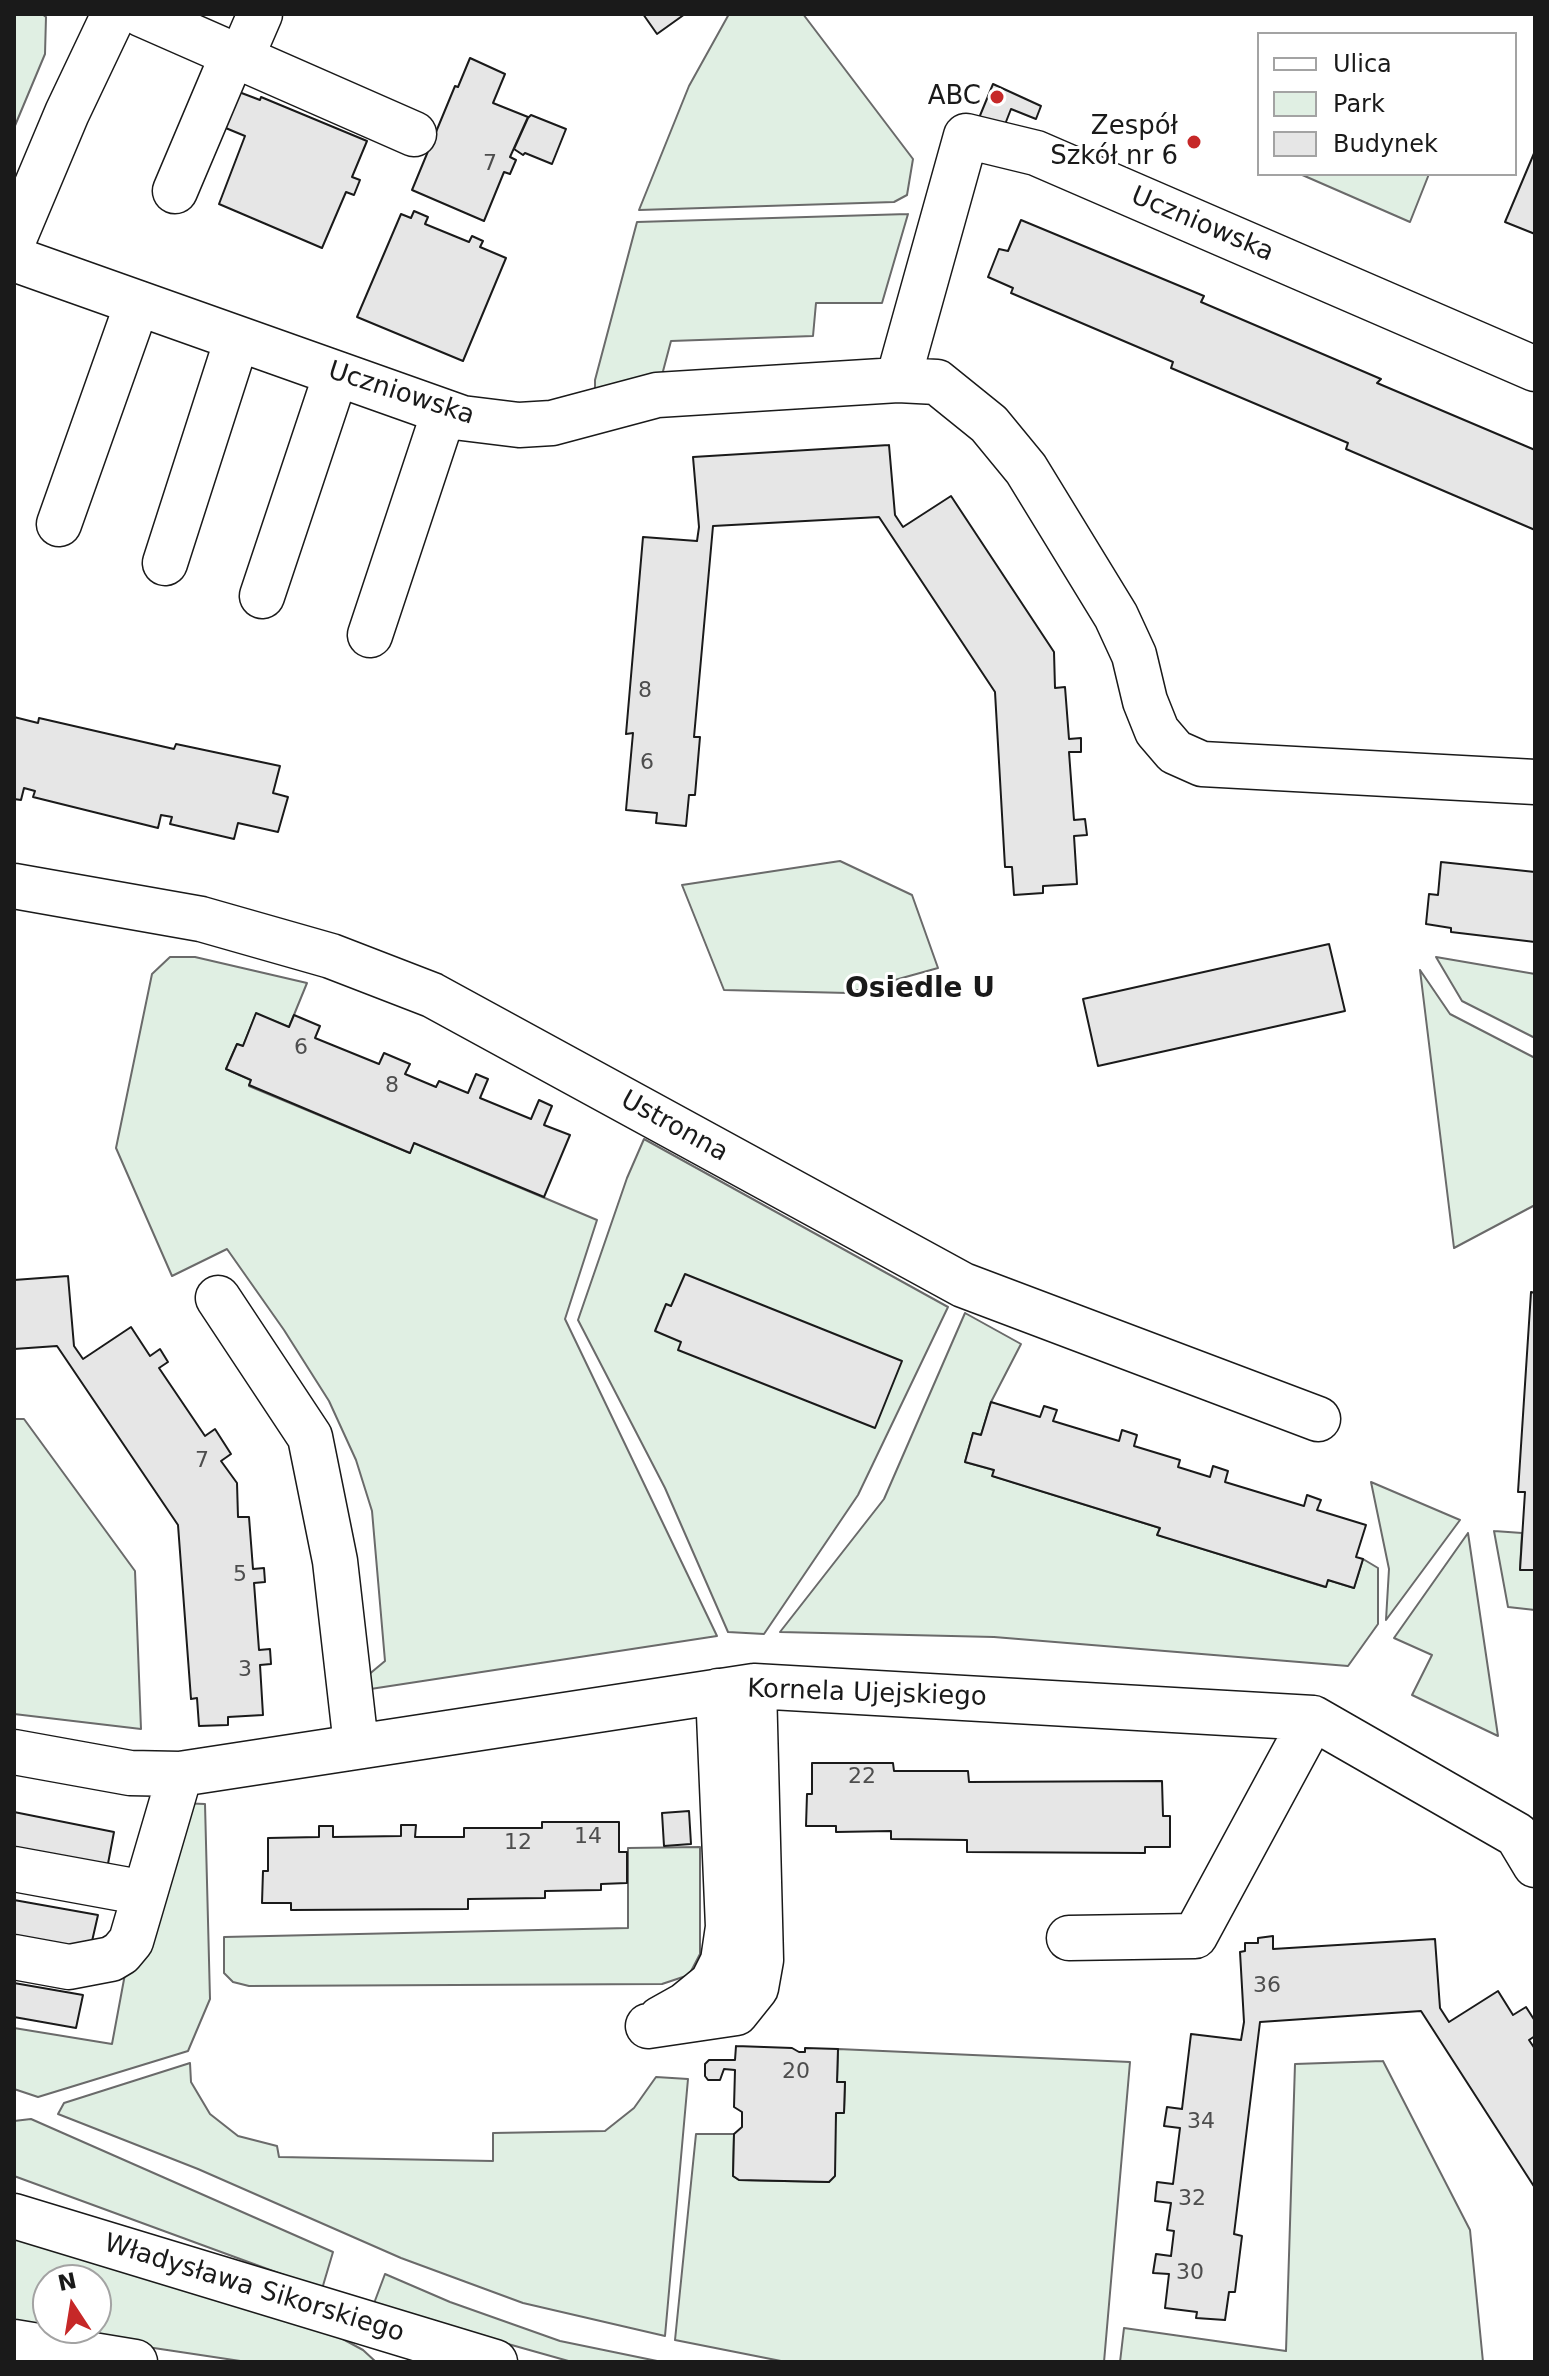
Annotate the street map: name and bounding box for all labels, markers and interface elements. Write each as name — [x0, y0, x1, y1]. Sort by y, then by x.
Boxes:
legend — [1257, 32, 1517, 176]
text: Ulica — [1333, 50, 1392, 78]
place label: ABC — [928, 81, 981, 113]
marker: ABC — [988, 88, 1006, 106]
text: Park — [1333, 90, 1385, 118]
place label: Zespół Szkół nr 6 — [1050, 111, 1178, 172]
text: Budynek — [1333, 130, 1438, 158]
marker: Zespół Szkół nr 6 — [1185, 133, 1203, 151]
house number: 7 — [483, 151, 497, 177]
street label: Uczniowska — [1126, 181, 1278, 269]
street label: Uczniowska — [324, 356, 478, 432]
house number: 8 — [638, 678, 652, 704]
house number: 6 — [640, 750, 654, 776]
district label: Osiedle U — [845, 973, 995, 1007]
house number: 6 — [294, 1035, 308, 1061]
house number: 8 — [385, 1073, 399, 1099]
street label: Ustronna — [615, 1085, 733, 1169]
house number: 7 — [195, 1448, 209, 1474]
house number: 5 — [233, 1562, 247, 1588]
house number: 3 — [238, 1657, 252, 1683]
street label: Kornela Ujejskiego — [747, 1674, 987, 1714]
house number: 22 — [848, 1764, 876, 1790]
house number: 14 — [574, 1824, 602, 1850]
house number: 12 — [504, 1830, 532, 1856]
house number: 36 — [1253, 1973, 1281, 1999]
house number: 20 — [782, 2059, 810, 2085]
house number: 34 — [1187, 2109, 1215, 2135]
house number: 32 — [1178, 2186, 1206, 2212]
street label: Władysława Sikorskiego — [100, 2228, 408, 2350]
house number: 30 — [1176, 2260, 1204, 2286]
north arrow — [32, 2264, 112, 2344]
text: N — [56, 2268, 79, 2296]

